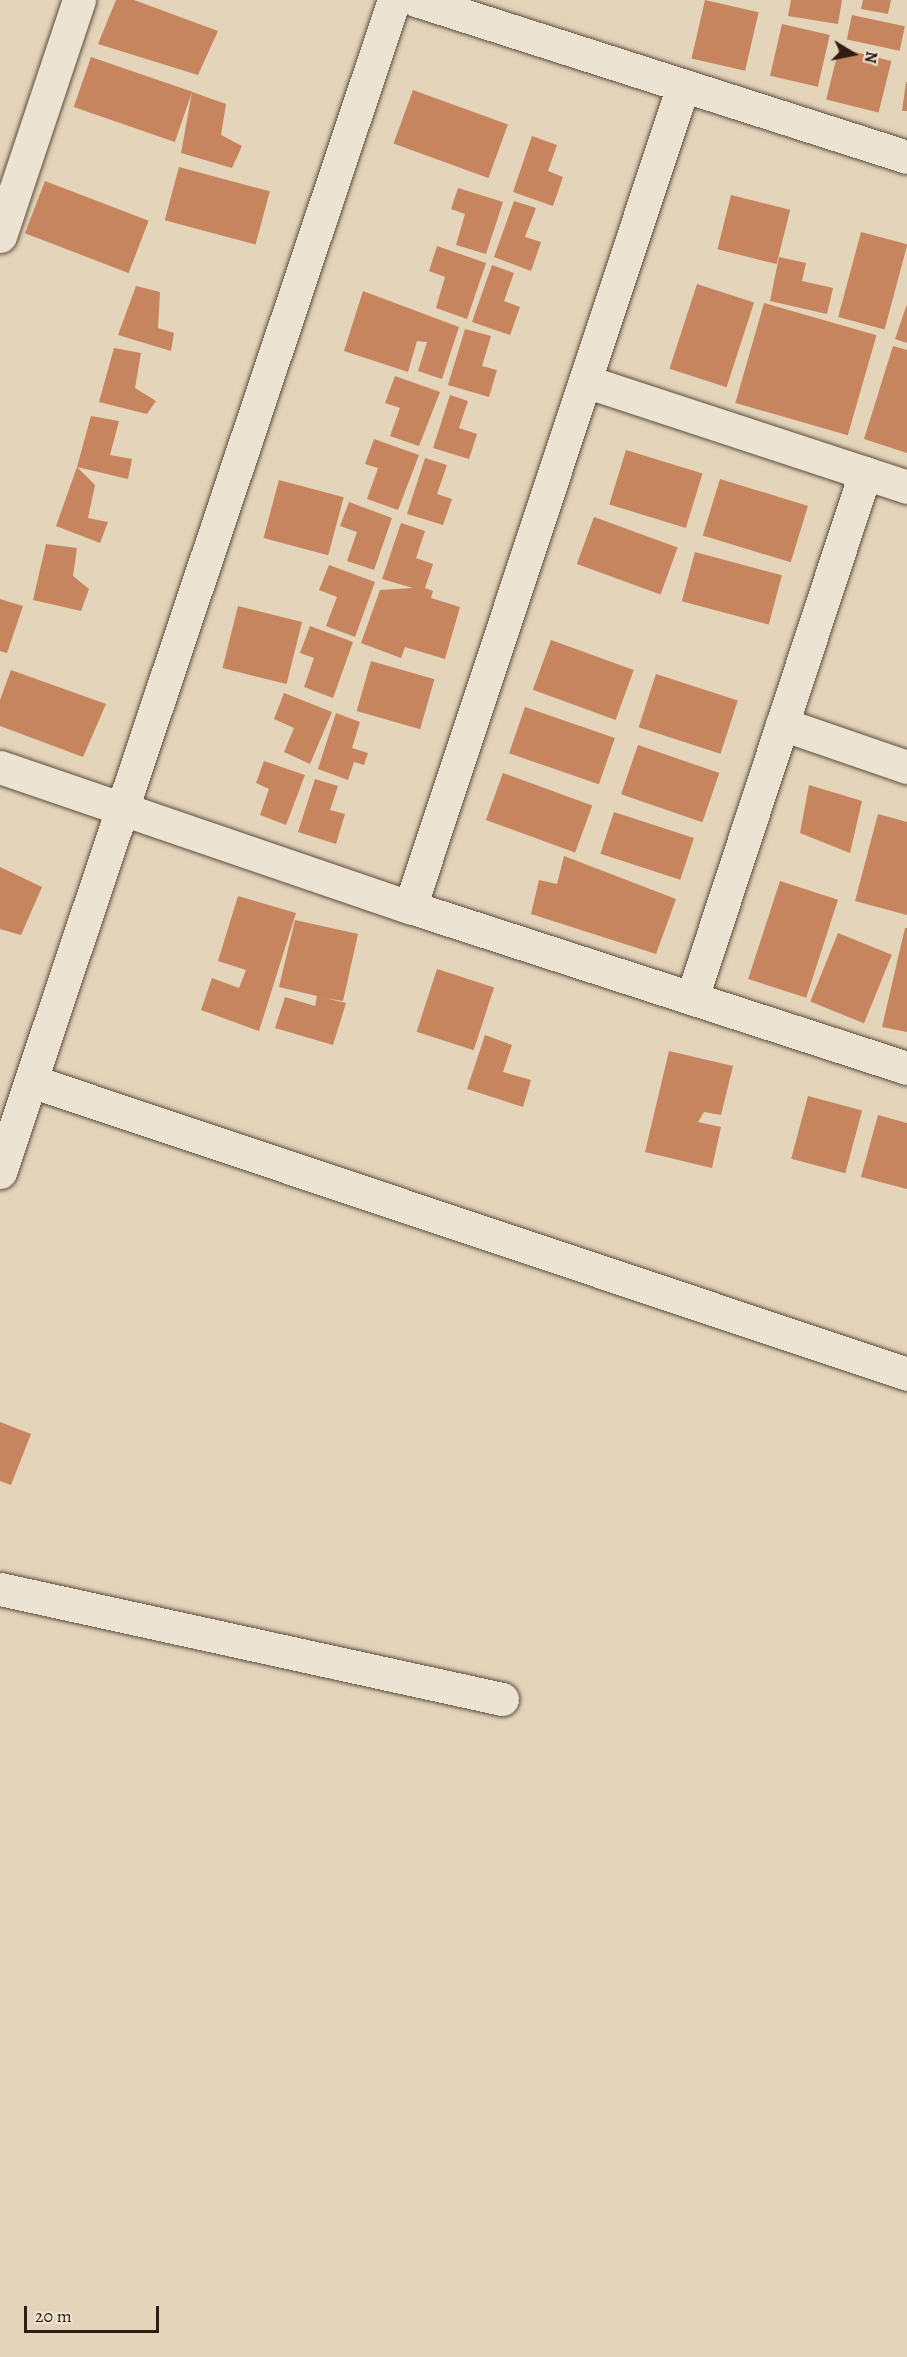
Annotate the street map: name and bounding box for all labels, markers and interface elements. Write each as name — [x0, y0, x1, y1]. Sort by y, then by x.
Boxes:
north arrow — [823, 24, 883, 84]
text: N — [859, 49, 883, 65]
scale bar — [27, 2294, 162, 2332]
text: 20 m — [35, 2304, 72, 2328]

